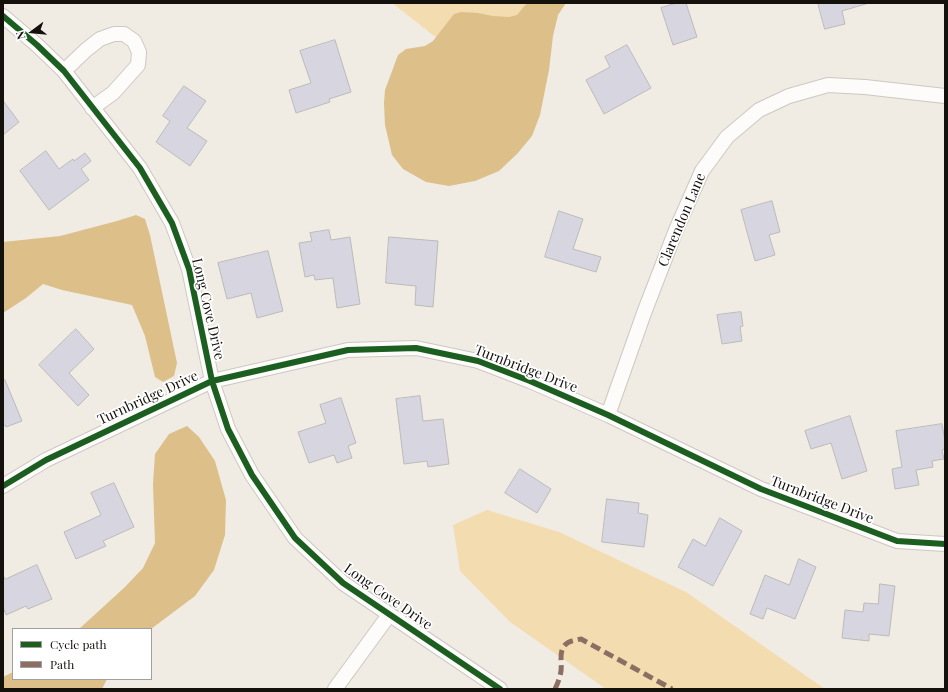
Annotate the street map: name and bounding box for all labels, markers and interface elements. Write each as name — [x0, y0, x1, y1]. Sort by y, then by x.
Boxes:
north arrow — [12, 12, 52, 52]
text: N — [12, 30, 28, 41]
street label: Clarendon Lane — [655, 171, 709, 269]
street label: Long Cove Drive — [188, 257, 228, 361]
street label: Turnbridge Drive — [472, 342, 580, 396]
street label: Turnbridge Drive — [95, 367, 201, 429]
street label: Turnbridge Drive — [768, 473, 876, 527]
street label: Long Cove Drive — [341, 560, 435, 634]
legend — [12, 628, 152, 680]
text: Cycle path — [50, 636, 107, 652]
text: Path — [50, 656, 74, 672]

